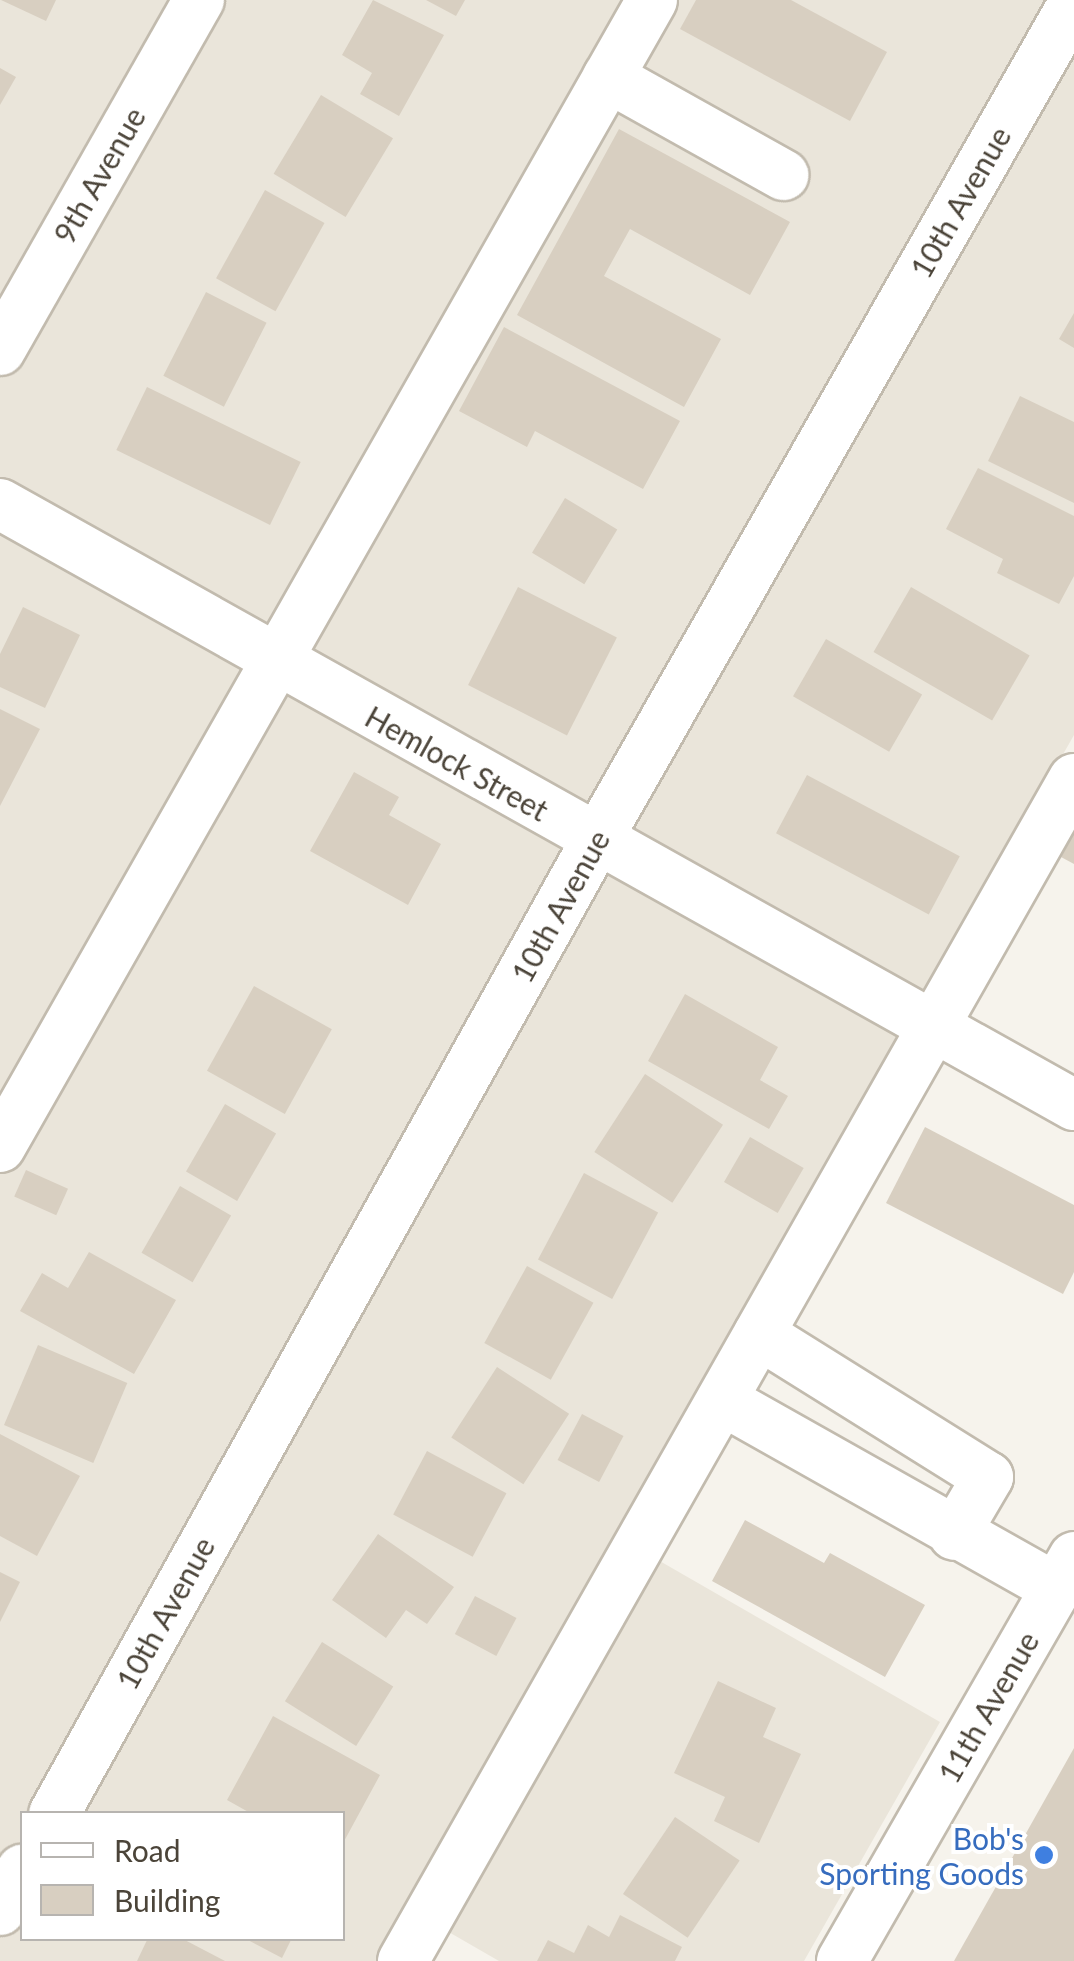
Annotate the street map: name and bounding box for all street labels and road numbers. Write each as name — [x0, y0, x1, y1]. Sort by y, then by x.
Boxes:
street label: 9th Avenue — [45, 100, 153, 250]
street label: 10th Avenue — [902, 120, 1018, 284]
street label: Hemlock Street — [359, 698, 555, 828]
street label: 10th Avenue — [503, 823, 617, 989]
street label: 10th Avenue — [108, 1530, 222, 1696]
street label: 11th Avenue — [930, 1625, 1046, 1789]

